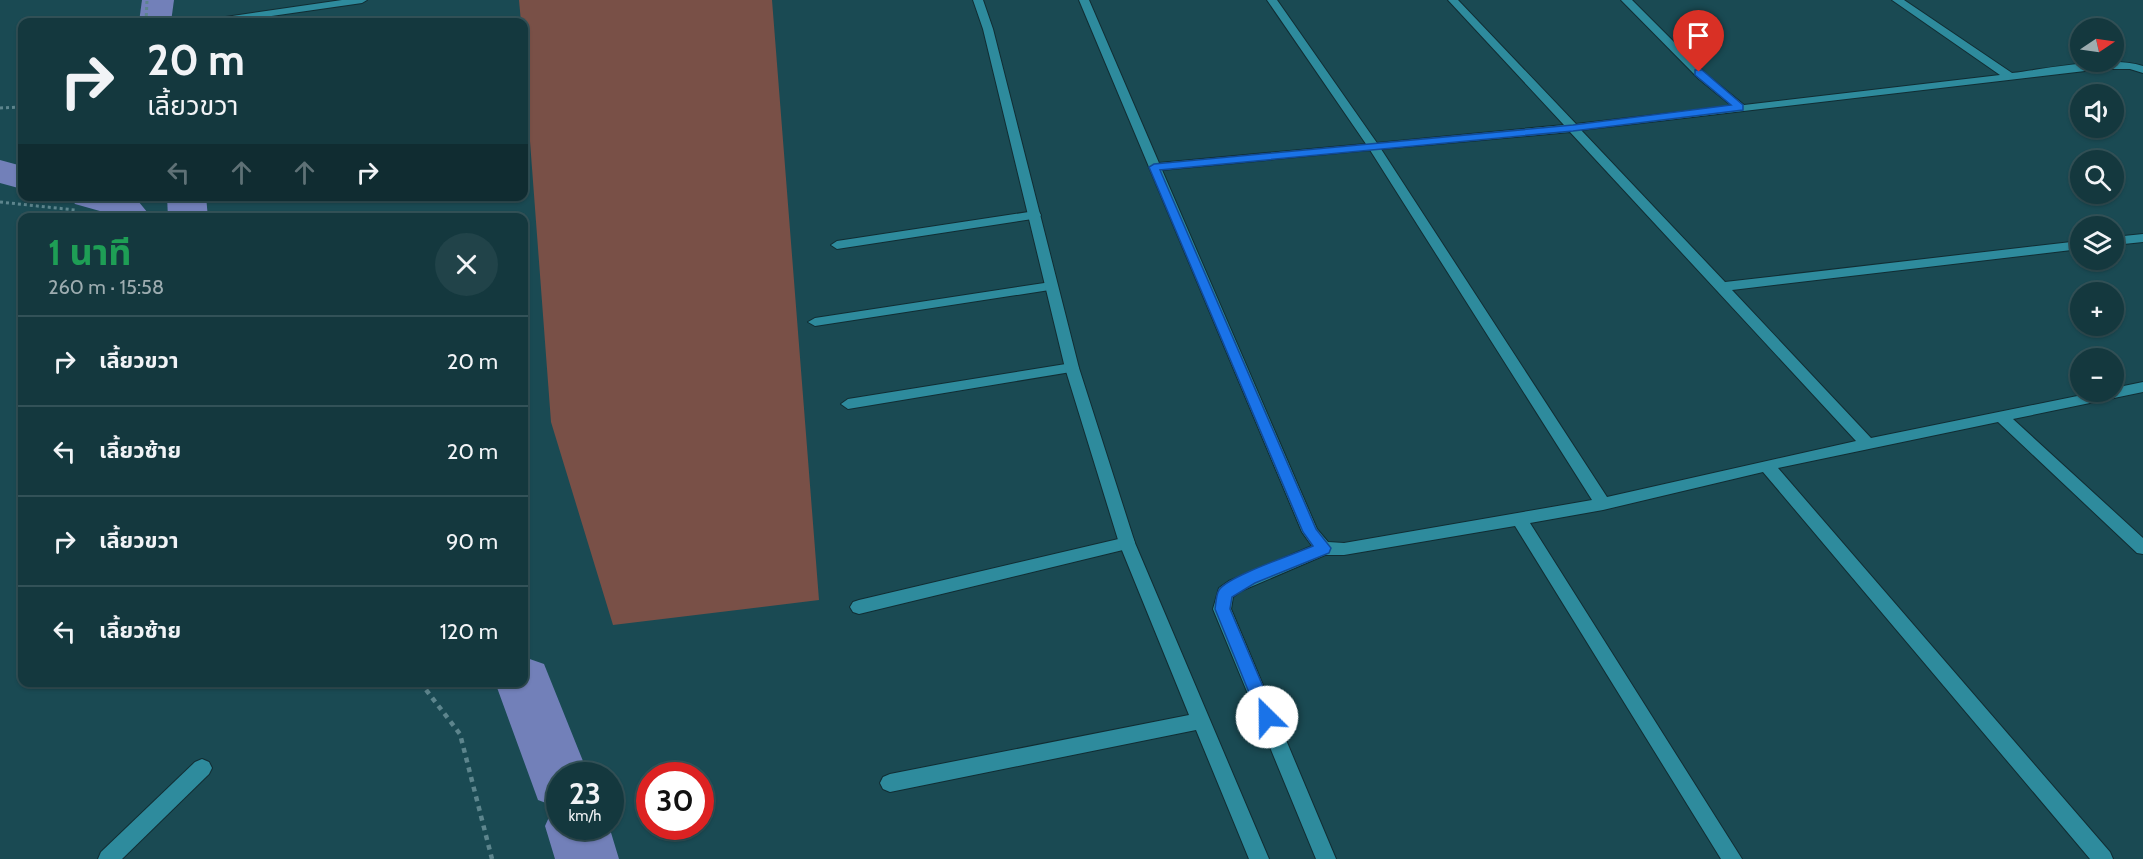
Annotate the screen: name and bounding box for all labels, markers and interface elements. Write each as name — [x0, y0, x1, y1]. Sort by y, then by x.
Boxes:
pin — [1673, 10, 1724, 72]
north arrow — [2070, 18, 2124, 72]
map controls — [2070, 18, 2124, 402]
icon: arrive — [1682, 19, 1715, 52]
text: 20 m — [147, 34, 245, 86]
icon: right — [48, 42, 126, 120]
button: sound — [2070, 84, 2124, 138]
text: เลี้ยวขวา — [147, 89, 238, 122]
button: search — [2070, 150, 2124, 204]
icon: left — [162, 156, 195, 189]
icon: ahead — [225, 156, 258, 189]
icon: ahead — [288, 156, 321, 189]
icon: right — [351, 156, 384, 189]
button: layers — [2070, 216, 2124, 270]
text: 1 นาที — [48, 230, 131, 274]
button: close — [435, 233, 498, 296]
text: 260 m · 15:58 — [48, 275, 164, 299]
button: + — [2070, 282, 2124, 336]
icon: right — [48, 345, 81, 378]
text: เลี้ยวขวา — [99, 347, 179, 374]
text: 20 m — [447, 348, 498, 375]
button: − — [2070, 348, 2124, 402]
icon: left — [48, 435, 81, 468]
text: เลี้ยวซ้าย — [99, 437, 181, 464]
text: 20 m — [447, 438, 498, 465]
icon: right — [48, 525, 81, 558]
text: เลี้ยวขวา — [99, 527, 179, 554]
text: 90 m — [446, 528, 498, 555]
icon: left — [48, 615, 81, 648]
text: เลี้ยวซ้าย — [99, 617, 181, 644]
text: 120 m — [440, 618, 498, 645]
position arrow — [1235, 685, 1299, 749]
speed limit sign: 30 — [636, 762, 714, 840]
text: 23 — [569, 775, 601, 812]
text: km/h — [569, 807, 601, 825]

